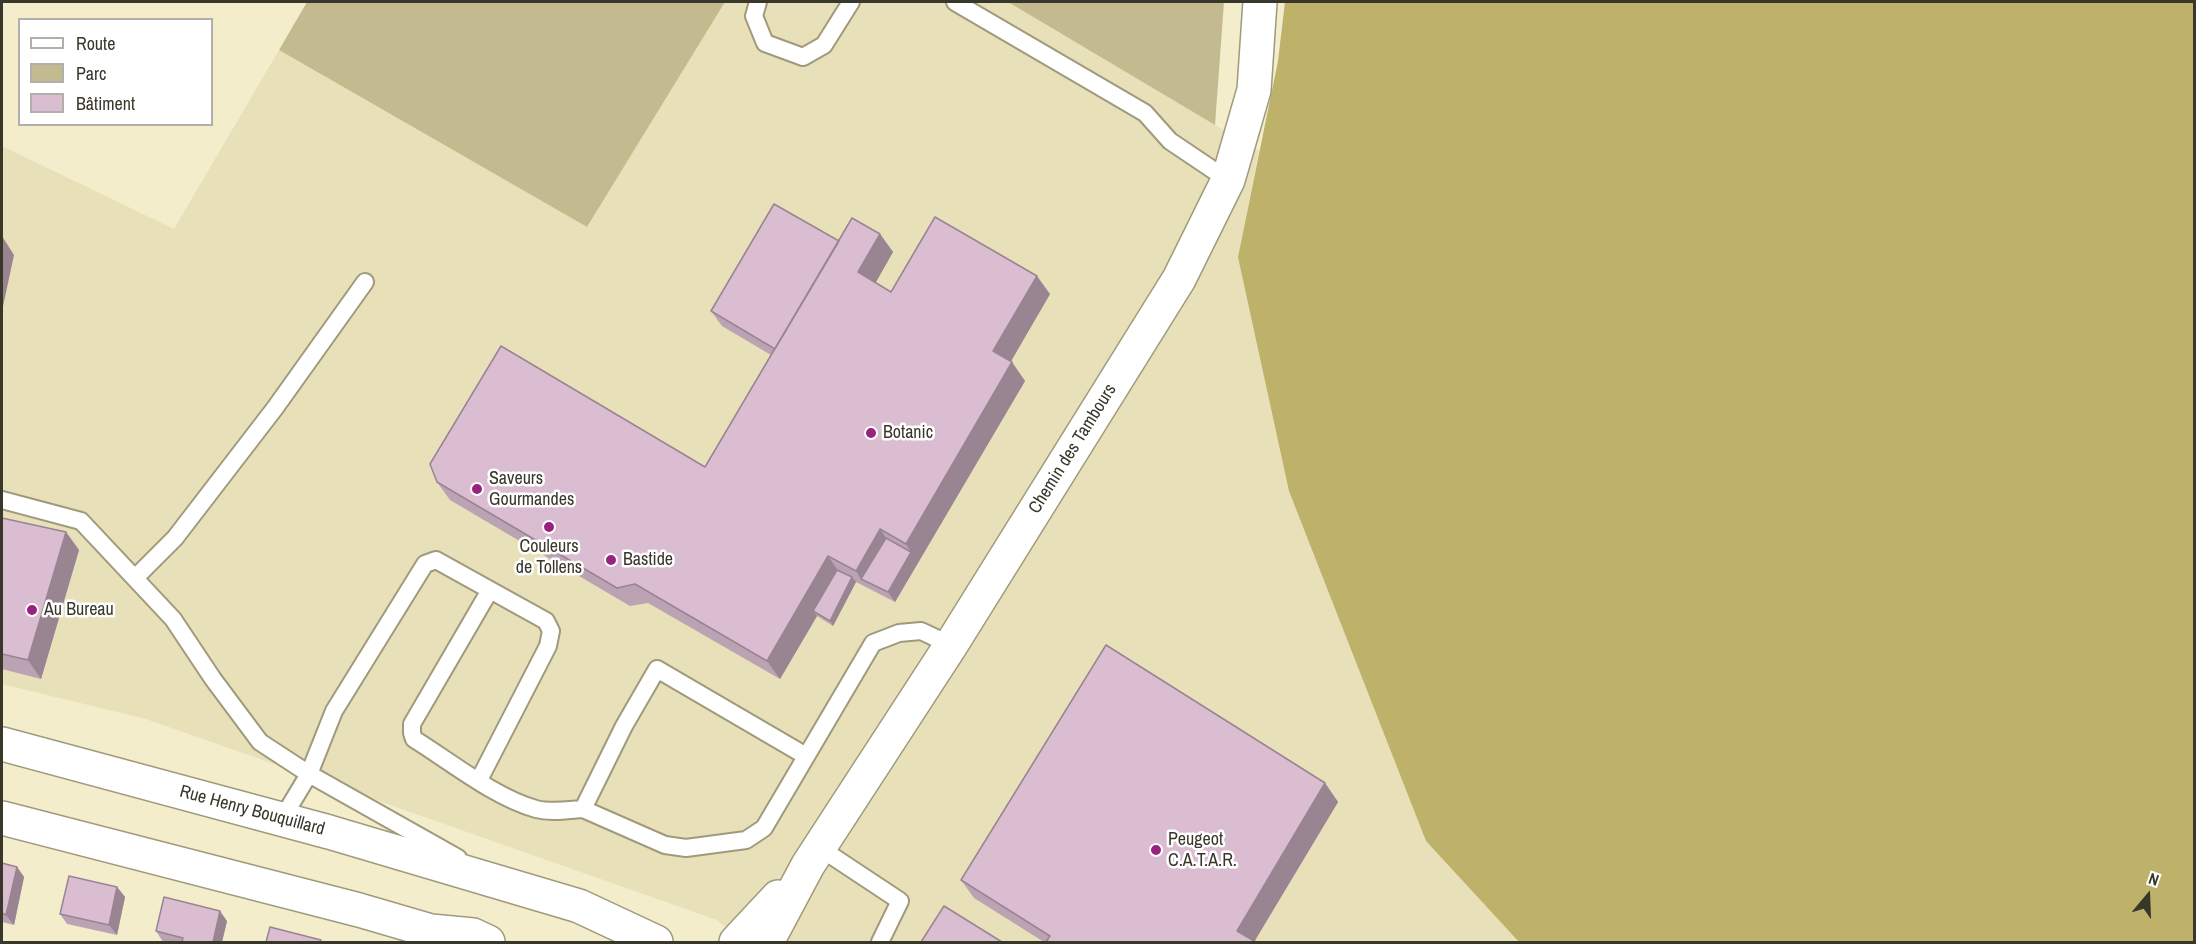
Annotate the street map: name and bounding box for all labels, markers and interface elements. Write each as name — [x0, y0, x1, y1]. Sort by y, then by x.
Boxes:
legend — [18, 18, 213, 126]
text: Route — [76, 31, 115, 56]
text: Parc — [76, 61, 106, 86]
text: Bâtiment — [76, 91, 135, 116]
street label: Chemin des Tambours — [1024, 380, 1122, 518]
place label: Botanic — [883, 422, 933, 444]
marker: Botanic — [864, 426, 878, 440]
place label: Saveurs Gourmandes — [489, 468, 574, 510]
marker: Saveurs Gourmandes — [470, 482, 484, 496]
marker: Couleurs de Tollens — [542, 520, 556, 534]
place label: Couleurs de Tollens — [516, 536, 582, 578]
place label: Bastide — [623, 549, 673, 571]
marker: Bastide — [604, 553, 618, 567]
place label: Au Bureau — [44, 599, 114, 621]
marker: Au Bureau — [25, 603, 39, 617]
street label: Rue Henry Bouquillard — [177, 781, 327, 841]
place label: Peugeot C.A.T.A.R. — [1168, 829, 1237, 872]
marker: Peugeot C.A.T.A.R. — [1149, 843, 1163, 857]
north arrow — [2118, 866, 2178, 926]
text: N — [2146, 867, 2162, 891]

